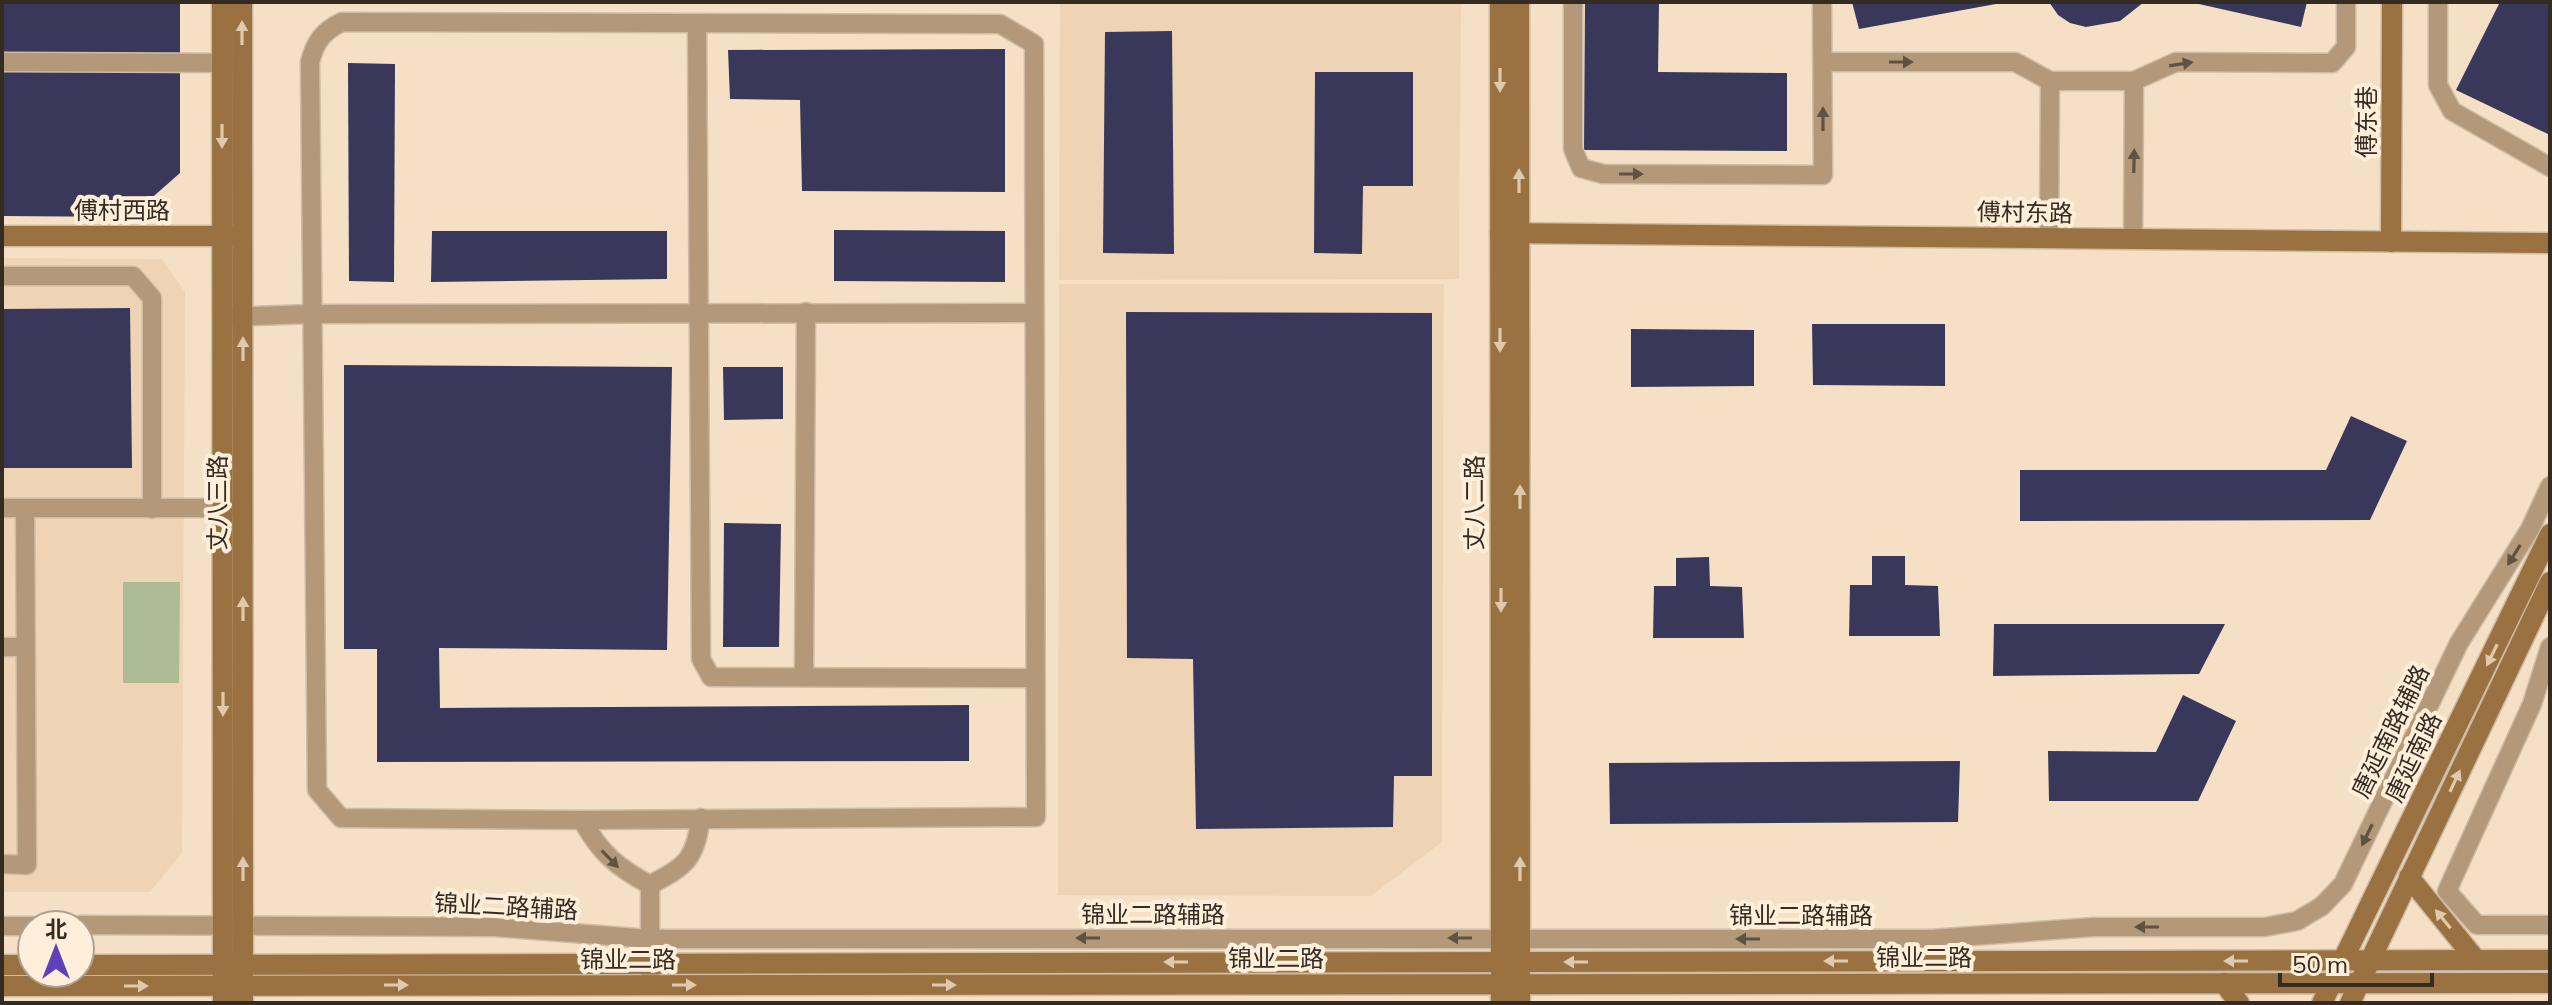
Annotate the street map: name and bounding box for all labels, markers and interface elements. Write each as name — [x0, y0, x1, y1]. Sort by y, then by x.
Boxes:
one-way arrow — [236, 20, 248, 45]
one-way arrow — [1889, 56, 1914, 68]
one-way arrow — [2168, 57, 2193, 70]
one-way arrow — [1494, 68, 1506, 93]
street label: 傅东巷 — [2351, 86, 2381, 158]
one-way arrow — [1817, 106, 1829, 131]
one-way arrow — [216, 124, 228, 149]
one-way arrow — [2127, 148, 2140, 173]
one-way arrow — [1513, 168, 1525, 193]
one-way arrow — [1619, 168, 1644, 180]
street label: 傅村西路 — [74, 195, 170, 225]
street label: 傅村东路 — [1977, 196, 2073, 228]
one-way arrow — [1494, 328, 1506, 353]
one-way arrow — [237, 336, 249, 361]
street label: 丈八三路 — [202, 455, 232, 551]
street label: 丈八二路 — [1459, 455, 1489, 551]
one-way arrow — [1514, 484, 1526, 509]
one-way arrow — [2507, 544, 2521, 566]
one-way arrow — [1495, 588, 1507, 613]
one-way arrow — [237, 596, 249, 621]
one-way arrow — [2485, 643, 2499, 666]
street label: 唐延南路辅路 — [2345, 660, 2435, 802]
one-way arrow — [217, 692, 229, 717]
street label: 唐延南路 — [2379, 708, 2447, 806]
one-way arrow — [2448, 769, 2462, 792]
one-way arrow — [2360, 823, 2374, 846]
one-way arrow — [601, 849, 619, 868]
one-way arrow — [237, 856, 249, 881]
one-way arrow — [1514, 856, 1526, 881]
street label: 锦业二路辅路 — [433, 887, 579, 925]
street label: 锦业二路辅路 — [1081, 899, 1225, 929]
street label: 锦业二路辅路 — [1729, 900, 1873, 930]
north arrow — [16, 909, 96, 989]
one-way arrow — [2435, 909, 2452, 929]
text: 北 — [45, 915, 67, 943]
one-way arrow — [2134, 921, 2159, 933]
one-way arrow — [1075, 932, 1100, 944]
one-way arrow — [1447, 932, 1472, 944]
one-way arrow — [1735, 932, 1760, 945]
scale bar — [2280, 937, 2432, 987]
street label: 锦业二路 — [1876, 942, 1972, 972]
street label: 锦业二路 — [1228, 943, 1324, 973]
street label: 锦业二路 — [580, 944, 676, 974]
text: 50 m — [2292, 949, 2348, 979]
one-way arrow — [1823, 955, 1848, 967]
one-way arrow — [2223, 955, 2248, 967]
one-way arrow — [1163, 956, 1188, 968]
one-way arrow — [1563, 956, 1588, 968]
one-way arrow — [384, 979, 409, 992]
one-way arrow — [672, 979, 697, 991]
one-way arrow — [932, 979, 957, 991]
one-way arrow — [124, 980, 149, 992]

